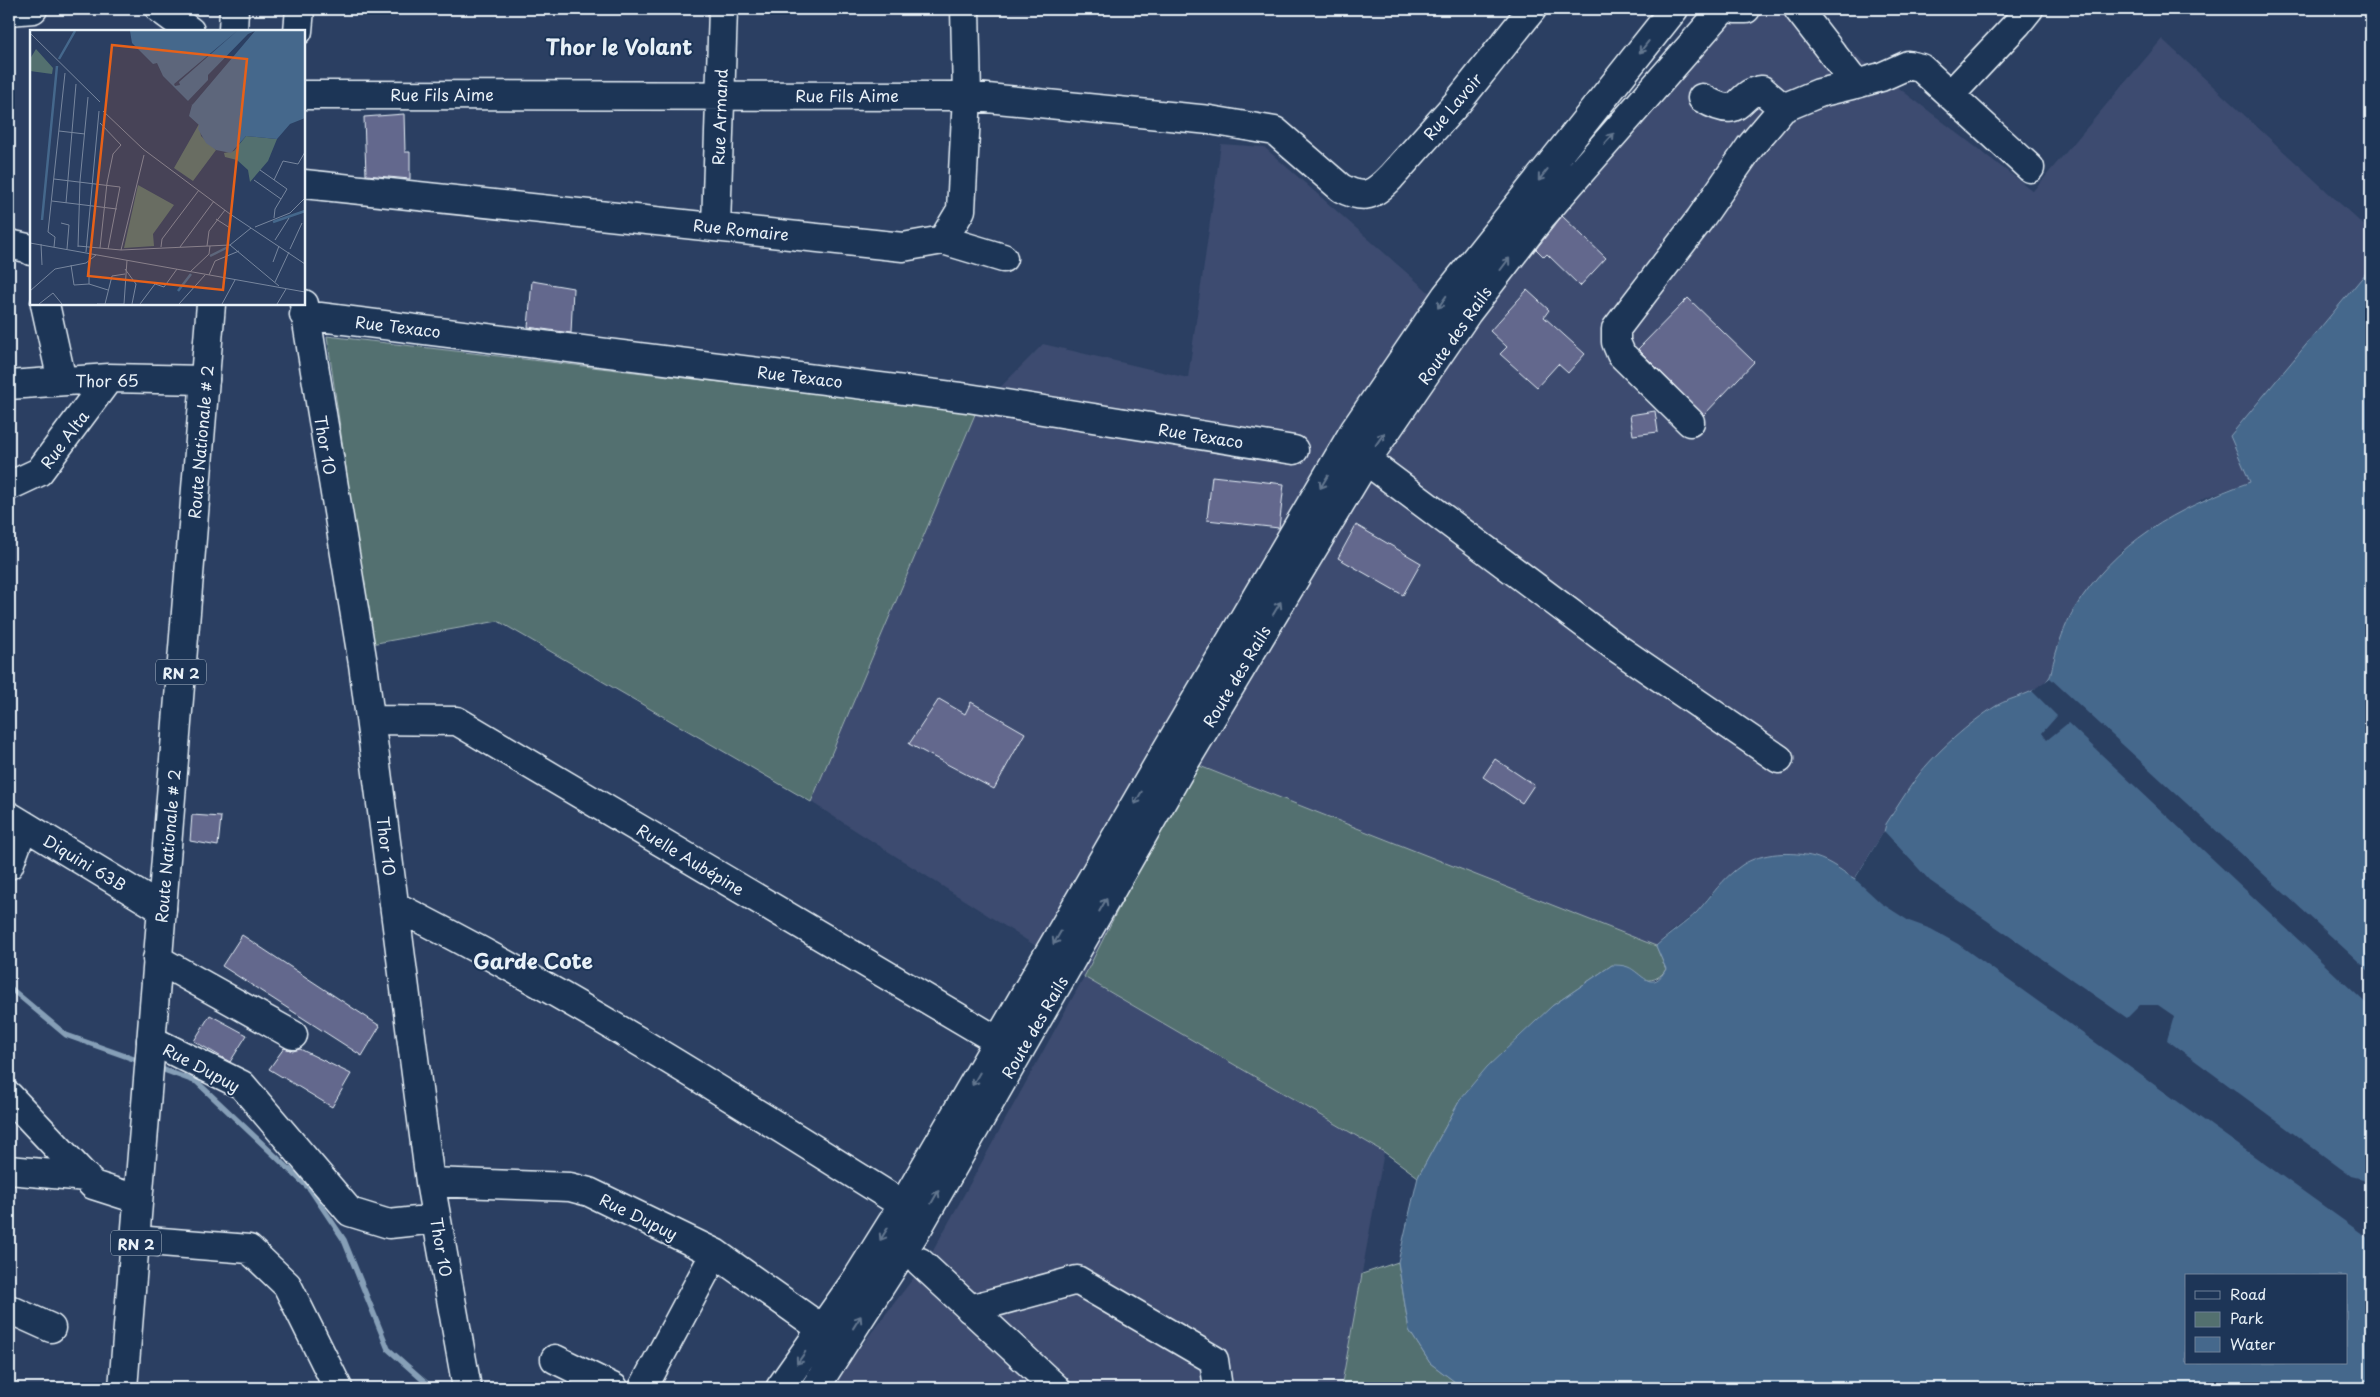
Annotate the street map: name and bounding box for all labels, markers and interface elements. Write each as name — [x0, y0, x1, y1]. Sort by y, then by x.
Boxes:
inset map — [30, 30, 305, 305]
district label: Thor le Volant — [546, 30, 692, 62]
one-way arrow — [1638, 40, 1649, 53]
street label: Rue Lavoir — [1417, 67, 1488, 145]
street label: Rue Armand — [705, 68, 733, 166]
street label: Rue Fils Aime — [390, 82, 494, 106]
street label: Rue Fils Aime — [795, 83, 899, 107]
one-way arrow — [1603, 133, 1615, 146]
one-way arrow — [1538, 168, 1549, 181]
street label: Rue Romaire — [692, 212, 790, 246]
one-way arrow — [1500, 257, 1510, 271]
street label: Route des Rails — [1411, 281, 1497, 389]
one-way arrow — [1437, 295, 1447, 309]
street label: Rue Texaco — [354, 309, 442, 343]
street label: Rue Texaco — [756, 359, 844, 393]
street label: Route Nationale # 2 — [181, 364, 219, 520]
street label: Thor 65 — [75, 367, 139, 393]
street label: Rue Alta — [34, 405, 94, 473]
street label: Thor 10 — [309, 413, 343, 477]
street label: Rue Texaco — [1157, 416, 1245, 454]
one-way arrow — [1376, 433, 1386, 447]
one-way arrow — [1319, 474, 1329, 488]
one-way arrow — [1273, 601, 1283, 615]
street label: Route des Rails — [1196, 621, 1276, 731]
road number: RN 2 — [156, 660, 206, 684]
street label: Route Nationale # 2 — [148, 768, 186, 924]
one-way arrow — [1133, 790, 1143, 804]
street label: Thor 10 — [371, 815, 403, 877]
street label: Ruelle Aubépine — [633, 817, 749, 901]
street label: Diquini 63B — [39, 828, 131, 896]
one-way arrow — [1099, 898, 1109, 912]
one-way arrow — [1052, 931, 1062, 946]
district label: Garde Cote — [473, 944, 593, 976]
street label: Route des Rails — [995, 971, 1073, 1083]
street label: Rue Dupuy — [159, 1037, 245, 1097]
one-way arrow — [970, 1072, 980, 1086]
street label: Rue Dupuy — [596, 1187, 682, 1245]
one-way arrow — [931, 1191, 941, 1205]
street label: Thor 10 — [425, 1215, 459, 1279]
one-way arrow — [879, 1227, 889, 1241]
road number: RN 2 — [111, 1230, 161, 1256]
legend — [2185, 1274, 2348, 1364]
text: Road — [2230, 1282, 2266, 1305]
text: Park — [2230, 1306, 2264, 1329]
one-way arrow — [853, 1316, 863, 1330]
text: Water — [2230, 1332, 2275, 1355]
one-way arrow — [796, 1351, 806, 1365]

